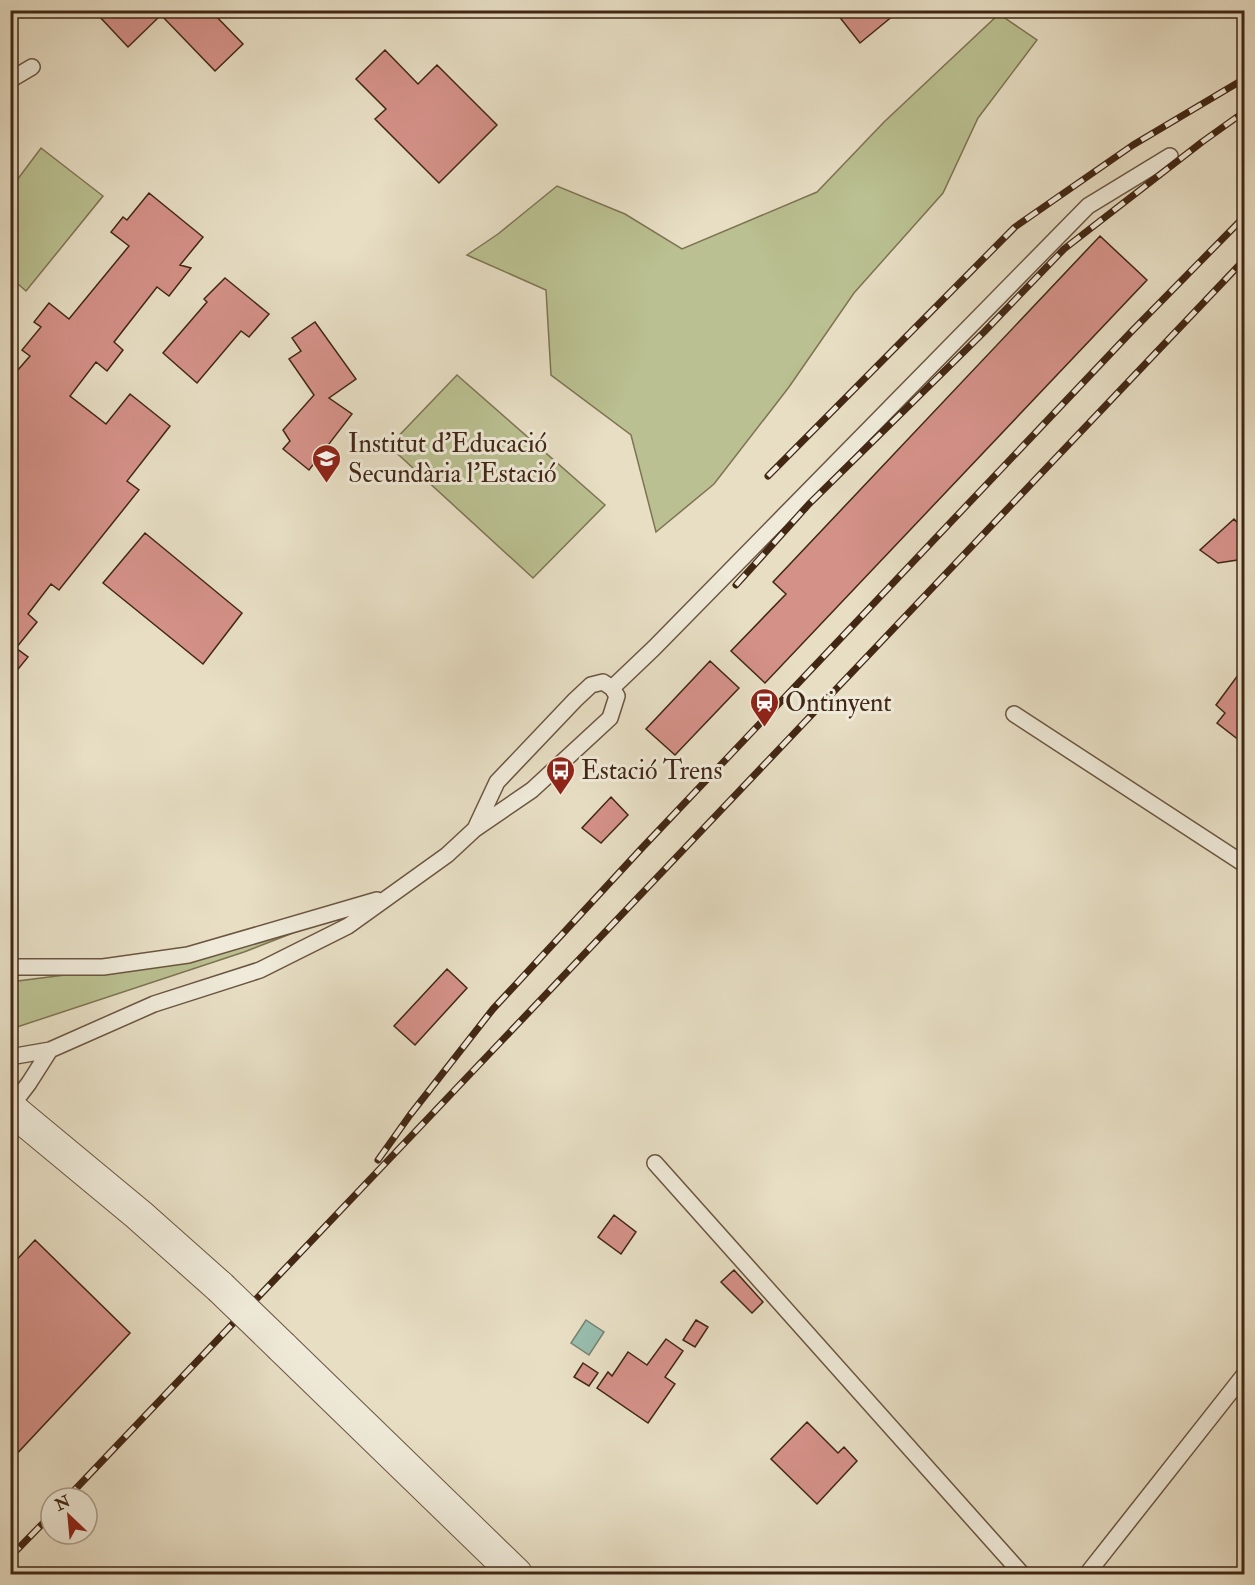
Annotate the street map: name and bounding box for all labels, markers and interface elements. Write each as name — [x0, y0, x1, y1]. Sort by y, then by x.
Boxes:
place label: Institut d'Educació Secundària l'Estació — [348, 428, 557, 490]
school or university icon: Institut d'Educació Secundària l'Estació — [311, 442, 343, 484]
station icon: Ontinyent — [748, 686, 780, 728]
place label: Ontinyent — [785, 687, 892, 719]
bus stop icon: Estació Trens — [544, 754, 576, 796]
place label: Estació Trens — [581, 755, 722, 787]
north arrow — [39, 1486, 99, 1546]
text: N — [51, 1491, 74, 1516]

